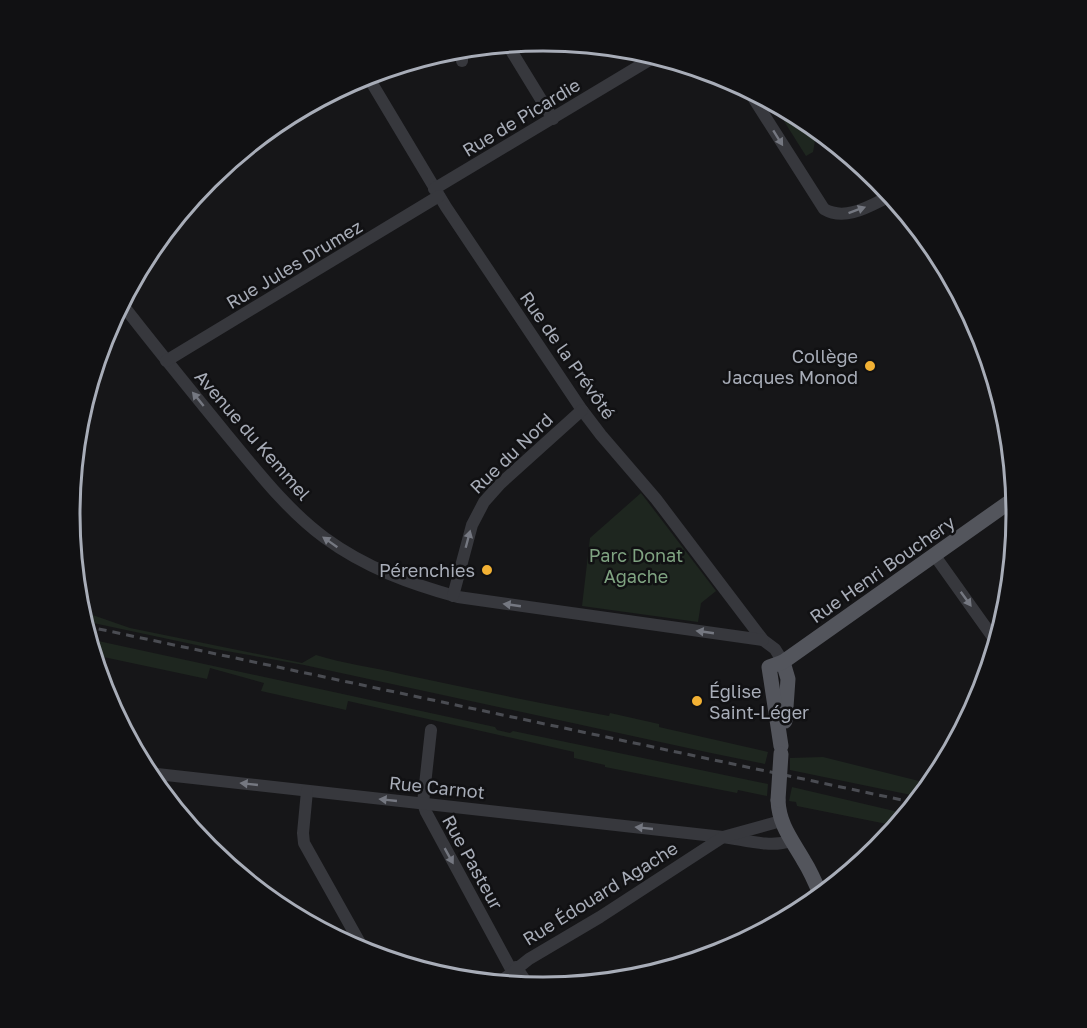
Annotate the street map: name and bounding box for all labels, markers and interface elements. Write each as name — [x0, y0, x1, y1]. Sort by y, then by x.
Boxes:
street label: Rue de Picardie — [458, 73, 584, 161]
one-way arrow — [772, 130, 783, 146]
one-way arrow — [848, 205, 866, 215]
street label: Rue Jules Drumez — [222, 215, 366, 313]
street label: Rue de la Prévôté — [516, 287, 620, 423]
place label: Collège Jacques Monod — [722, 345, 858, 388]
marker: Collège Jacques Monod — [863, 359, 877, 373]
street label: Avenue du Kemmel — [191, 365, 316, 505]
one-way arrow — [192, 392, 205, 407]
street label: Rue du Nord — [465, 408, 557, 498]
street label: Rue Henri Bouchery — [805, 511, 959, 627]
one-way arrow — [464, 530, 473, 548]
one-way arrow — [323, 536, 339, 548]
park label: Parc Donat Agache — [589, 544, 683, 587]
place label: Pérenchies — [379, 559, 475, 581]
marker: Pérenchies — [480, 563, 494, 577]
one-way arrow — [960, 591, 972, 607]
one-way arrow — [503, 600, 522, 609]
one-way arrow — [696, 627, 715, 636]
place label: Église Saint-Léger — [709, 680, 809, 723]
marker: Église Saint-Léger — [690, 694, 704, 708]
street label: Rue Carnot — [388, 771, 486, 803]
one-way arrow — [239, 780, 258, 789]
one-way arrow — [378, 795, 397, 804]
street label: Rue Pasteur — [438, 811, 508, 913]
one-way arrow — [635, 824, 654, 833]
street label: Rue Édouard Agache — [519, 836, 681, 950]
one-way arrow — [444, 847, 454, 864]

